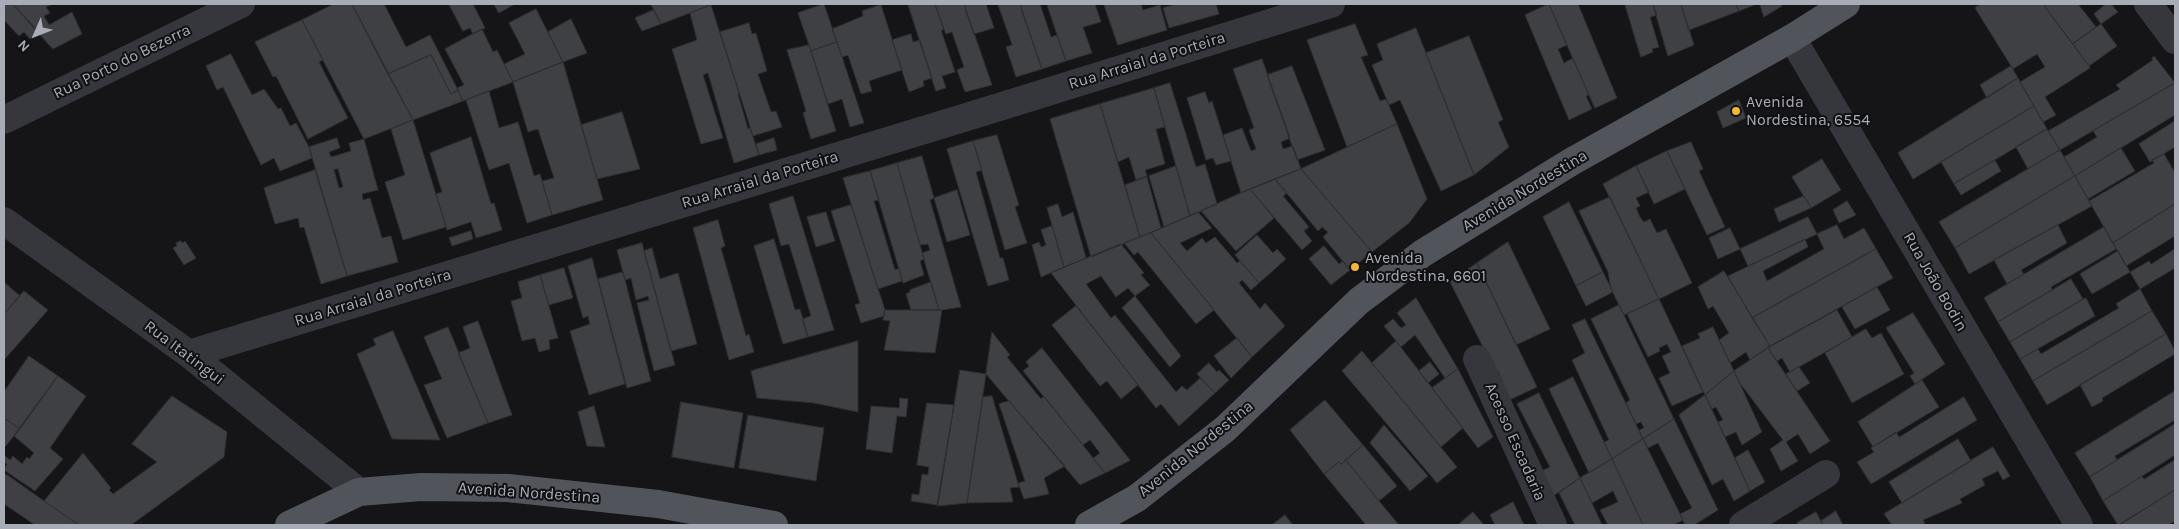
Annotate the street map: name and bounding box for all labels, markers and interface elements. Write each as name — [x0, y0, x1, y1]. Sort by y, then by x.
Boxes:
north arrow — [10, 10, 60, 60]
street label: Rua Porto do Bezerra — [50, 20, 194, 104]
street label: Rua Arraial da Porteira — [1066, 28, 1228, 94]
text: N — [14, 36, 33, 55]
place label: Avenida Nordestina, 6554 — [1746, 92, 1870, 130]
marker: Avenida Nordestina, 6554 — [1730, 105, 1742, 117]
street label: Avenida Nordestina — [1459, 146, 1591, 236]
street label: Rua Arraial da Porteira — [679, 147, 841, 213]
street label: Rua João Bodin — [1899, 229, 1971, 335]
place label: Avenida Nordestina, 6601 — [1365, 248, 1486, 286]
marker: Avenida Nordestina, 6601 — [1349, 261, 1361, 273]
street label: Rua Arraial da Porteira — [292, 265, 454, 331]
street label: Rua Itatingui — [140, 317, 228, 389]
street label: Acesso Escadaria — [1480, 380, 1550, 504]
street label: Avenida Nordestina — [1135, 397, 1257, 501]
street label: Avenida Nordestina — [457, 478, 601, 508]

